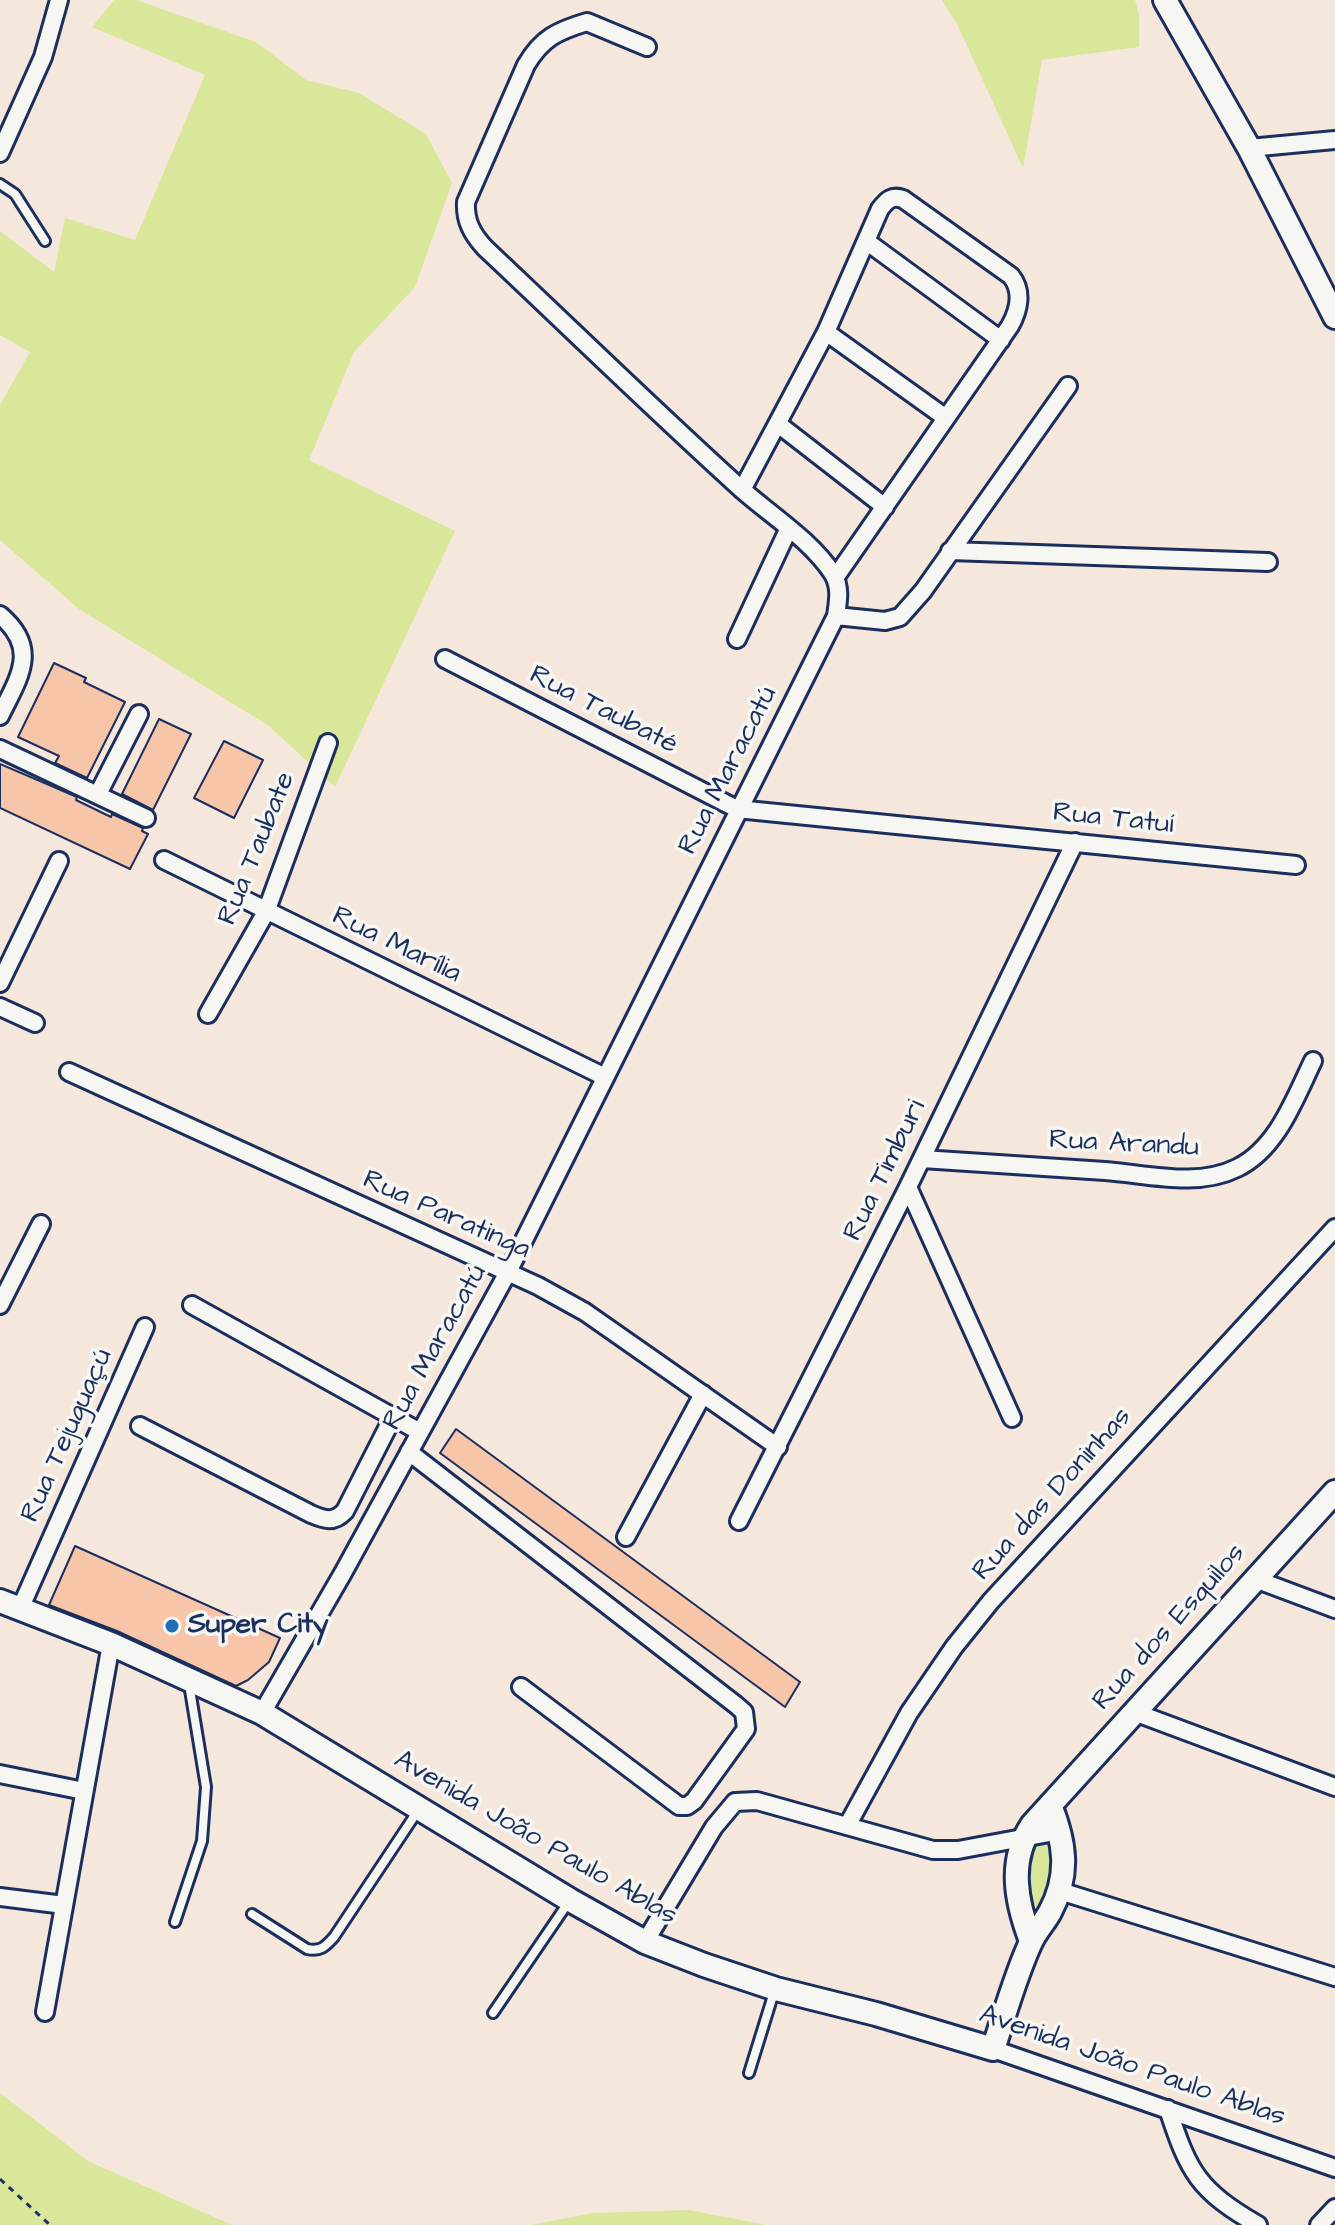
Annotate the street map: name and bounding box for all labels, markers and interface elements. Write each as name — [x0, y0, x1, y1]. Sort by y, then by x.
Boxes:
street label: Rua Taubaté — [523, 659, 683, 763]
street label: Rua Maracatú — [672, 681, 786, 861]
street label: Rua Taubate — [212, 768, 304, 930]
street label: Rua Tatuí — [1051, 797, 1175, 843]
street label: Rua Marília — [326, 900, 466, 992]
street label: Rua Timburi — [837, 1095, 935, 1247]
street label: Rua Arandu — [1048, 1124, 1200, 1166]
street label: Rua Paratinga — [357, 1164, 535, 1268]
street label: Rua Maracatú — [377, 1259, 495, 1437]
street label: Rua Tejuguaçú — [15, 1344, 121, 1528]
street label: Rua das Doninhas — [966, 1401, 1140, 1589]
street label: Rua dos Esquilos — [1086, 1538, 1254, 1718]
place label: Super City — [188, 1609, 328, 1643]
marker: Super City — [163, 1617, 181, 1635]
street label: Avenida João Paulo Ablas — [387, 1744, 683, 1934]
street label: Avenida João Paulo Ablas — [975, 1999, 1289, 2135]

